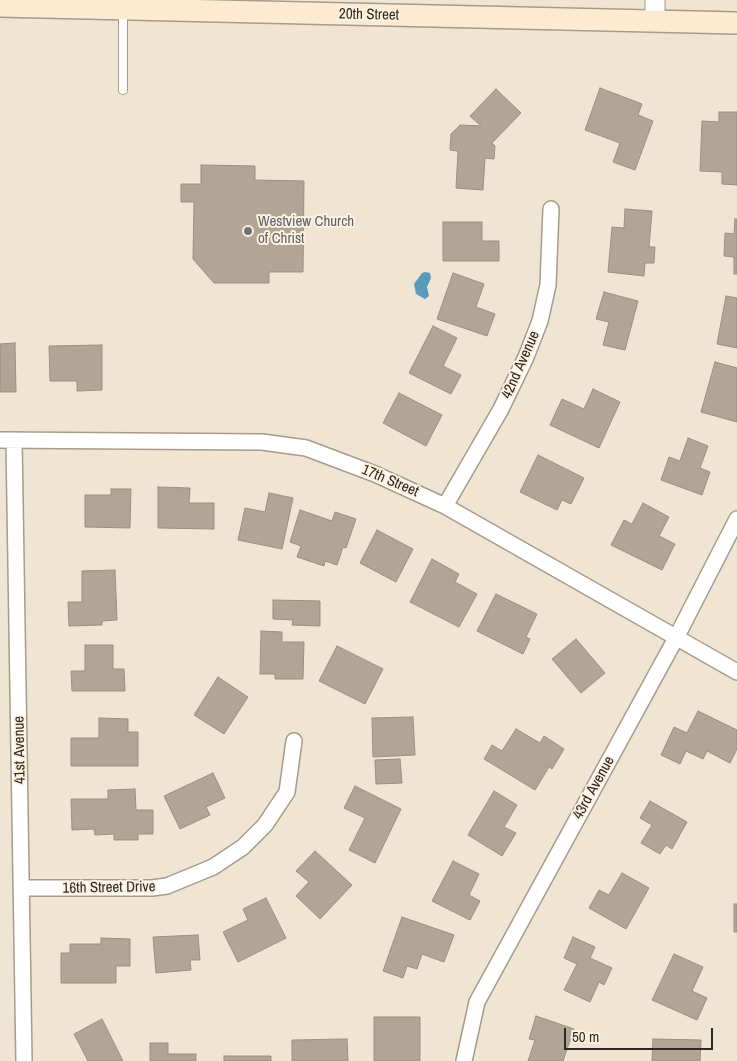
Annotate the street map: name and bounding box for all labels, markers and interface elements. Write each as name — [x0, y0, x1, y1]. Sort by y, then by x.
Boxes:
street label: 20th Street — [339, 5, 399, 25]
place label: Westview Church of Christ — [258, 213, 354, 248]
marker: Westview Church of Christ — [242, 225, 254, 237]
street label: 42nd Avenue — [498, 328, 544, 402]
street label: 17th Street — [359, 461, 421, 501]
street label: 41st Avenue — [10, 716, 30, 784]
street label: 43rd Avenue — [569, 753, 619, 823]
street label: 16th Street Drive — [62, 878, 156, 898]
scale bar — [567, 1018, 716, 1050]
text: 50 m — [572, 1026, 599, 1047]

